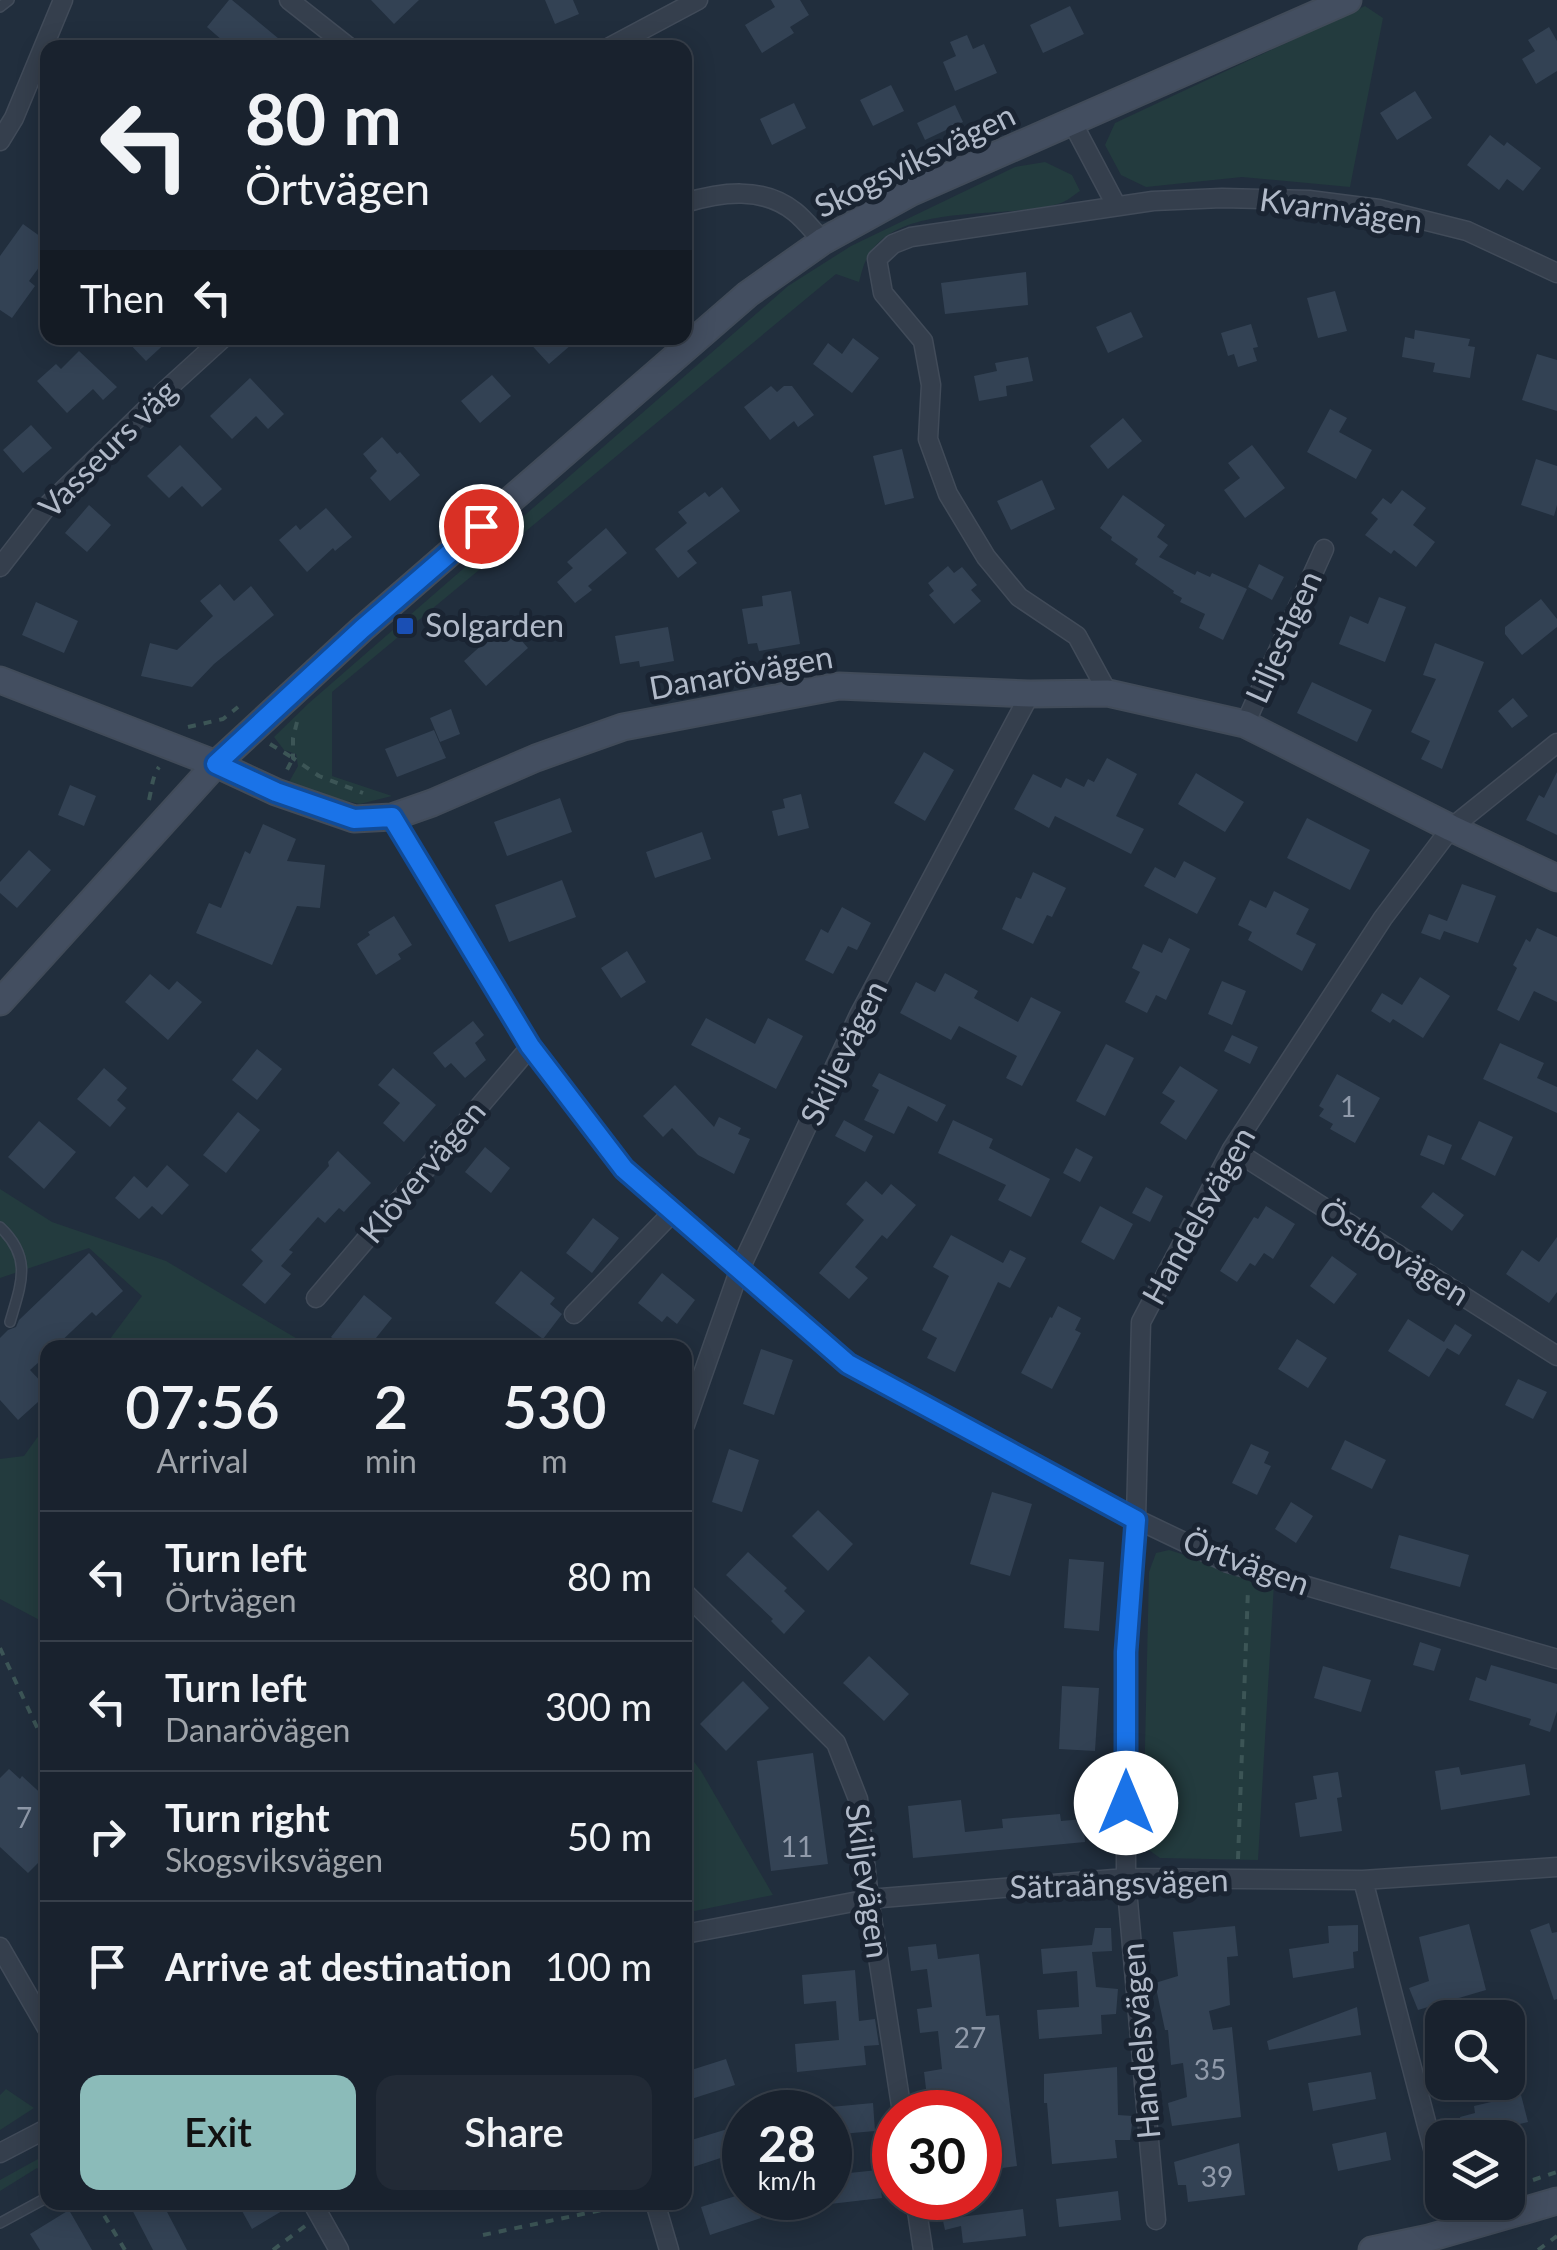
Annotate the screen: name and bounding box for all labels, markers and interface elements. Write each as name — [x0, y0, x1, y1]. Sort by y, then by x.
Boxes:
text: 80 m — [245, 76, 402, 160]
icon: left — [80, 80, 210, 210]
street label: Skogsviksvägen — [808, 94, 1021, 225]
text: Örtvägen — [245, 161, 430, 215]
street label: Kvarnvägen — [1257, 179, 1425, 240]
icon: left — [185, 270, 240, 325]
text: Then — [80, 275, 165, 321]
street label: Vasseurs väg — [30, 371, 184, 525]
pin — [439, 484, 524, 569]
icon: arrive — [454, 499, 509, 554]
street label: Liljestigen — [1236, 564, 1329, 709]
place label: Solgarden — [425, 605, 564, 644]
marker: Solgarden — [394, 615, 416, 637]
street label: Danarövägen — [646, 636, 835, 707]
street label: Skiljevägen — [791, 974, 894, 1131]
house number: 1 — [1340, 1089, 1356, 1123]
street label: Klövervägen — [351, 1092, 493, 1250]
street label: Handelsvägen — [1133, 1120, 1262, 1311]
street label: Östbovägen — [1313, 1190, 1477, 1313]
text: 07:56 — [125, 1370, 280, 1442]
text: 2 — [374, 1370, 408, 1442]
text: 530 — [502, 1370, 607, 1442]
text: Arrival — [156, 1441, 249, 1480]
text: min — [365, 1441, 417, 1480]
text: m — [541, 1441, 568, 1480]
street label: Örtvägen — [1178, 1521, 1315, 1602]
text: Turn left — [165, 1534, 307, 1580]
icon: left — [80, 1549, 135, 1604]
text: 80 m — [567, 1553, 652, 1599]
text: Örtvägen — [165, 1580, 297, 1619]
text: Turn left — [165, 1664, 307, 1710]
icon: left — [80, 1679, 135, 1734]
text: 300 m — [545, 1683, 652, 1729]
text: Danarövägen — [165, 1710, 350, 1749]
position arrow — [1074, 1751, 1178, 1855]
text: Turn right — [165, 1794, 330, 1840]
house number: 7 — [16, 1800, 32, 1834]
street label: Skiljevägen — [838, 1801, 899, 1961]
icon: right — [80, 1809, 135, 1864]
text: 50 m — [567, 1813, 652, 1859]
house number: 11 — [781, 1829, 813, 1863]
text: Skogsviksvägen — [165, 1840, 383, 1879]
street label: Sätraängsvägen — [1009, 1859, 1229, 1906]
icon: arrive — [80, 1939, 135, 1994]
street label: Handelsvägen — [1111, 1941, 1168, 2141]
text: Arrive at destination — [165, 1943, 512, 1989]
text: 100 m — [545, 1943, 652, 1989]
map controls — [1425, 2000, 1525, 2220]
button: search — [1425, 2000, 1525, 2100]
house number: 27 — [954, 2020, 986, 2054]
house number: 35 — [1194, 2052, 1226, 2086]
button: Exit — [80, 2075, 356, 2190]
button: Share — [376, 2075, 652, 2190]
speed limit sign: 30 — [872, 2090, 1002, 2220]
text: 28 — [758, 2113, 816, 2173]
button: layers — [1425, 2120, 1525, 2220]
house number: 39 — [1201, 2159, 1233, 2193]
text: km/h — [758, 2165, 816, 2195]

